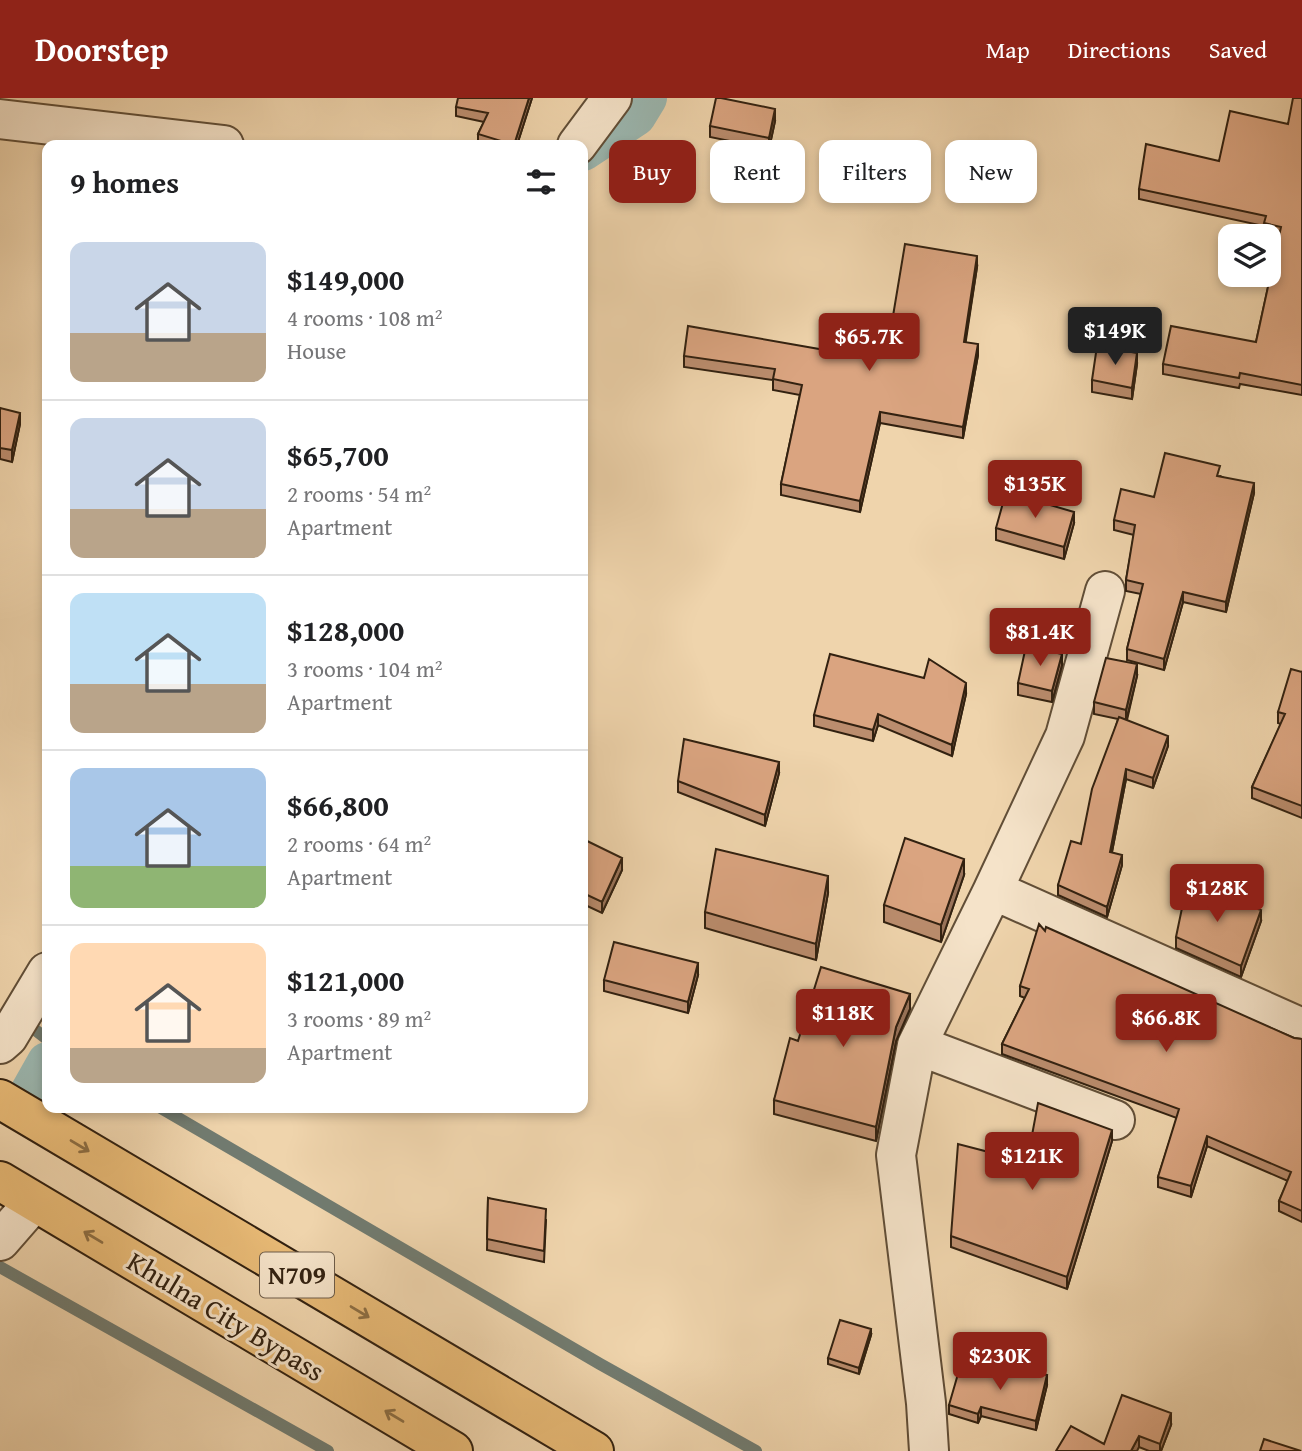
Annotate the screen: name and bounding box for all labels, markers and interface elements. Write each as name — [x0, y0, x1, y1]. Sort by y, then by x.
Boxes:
text: Doorstep — [35, 25, 168, 73]
text: Map — [986, 32, 1030, 67]
text: Directions — [1068, 32, 1171, 67]
text: Saved — [1209, 32, 1267, 67]
chip: Buy — [609, 140, 696, 203]
chip: Rent — [710, 140, 805, 203]
chip: Filters — [819, 140, 931, 203]
chip: New — [945, 140, 1037, 203]
text: 9 homes — [70, 160, 179, 204]
icon: filters — [522, 163, 560, 201]
map controls — [1218, 224, 1281, 287]
button: layers — [1218, 224, 1281, 287]
text: $149,000 — [287, 257, 404, 301]
icon: home — [126, 270, 210, 354]
text: 4 rooms · 108 m² — [287, 301, 442, 334]
pin: $149K — [1066, 308, 1164, 367]
text: $149K — [1084, 313, 1146, 346]
pin: $65.7K — [812, 314, 926, 373]
text: $65.7K — [835, 319, 903, 352]
text: House — [287, 334, 346, 367]
text: $65,700 — [287, 433, 389, 477]
icon: home — [126, 446, 210, 530]
pin: $135K — [986, 460, 1084, 520]
text: $135K — [1004, 466, 1066, 499]
text: 2 rooms · 54 m² — [287, 477, 431, 510]
text: Apartment — [287, 510, 392, 543]
text: $128,000 — [287, 608, 404, 652]
pin: $81.4K — [983, 608, 1097, 668]
text: $81.4K — [1006, 614, 1074, 647]
icon: home — [126, 621, 210, 705]
text: 3 rooms · 104 m² — [287, 652, 442, 685]
text: Apartment — [287, 685, 392, 718]
text: $66,800 — [287, 783, 389, 827]
icon: home — [126, 796, 210, 880]
text: 2 rooms · 64 m² — [287, 827, 431, 860]
text: Apartment — [287, 860, 392, 893]
pin: $128K — [1168, 864, 1266, 924]
text: $128K — [1186, 870, 1248, 903]
text: $121,000 — [287, 958, 404, 1002]
icon: home — [126, 971, 210, 1055]
pin: $118K — [794, 990, 892, 1049]
text: $118K — [812, 995, 874, 1028]
pin: $66.8K — [1109, 995, 1223, 1054]
text: $66.8K — [1132, 1000, 1200, 1033]
text: 3 rooms · 89 m² — [287, 1002, 431, 1035]
text: Apartment — [287, 1035, 392, 1068]
pin: $121K — [983, 1132, 1081, 1192]
text: $121K — [1001, 1138, 1063, 1171]
one-way arrow — [69, 1139, 89, 1153]
one-way arrow — [84, 1230, 104, 1244]
street label: Khulna City Bypass — [120, 1240, 333, 1391]
road number: N709 — [260, 1252, 334, 1298]
one-way arrow — [349, 1305, 369, 1319]
pin: $230K — [951, 1332, 1049, 1392]
text: $230K — [969, 1338, 1031, 1371]
one-way arrow — [385, 1409, 405, 1423]

